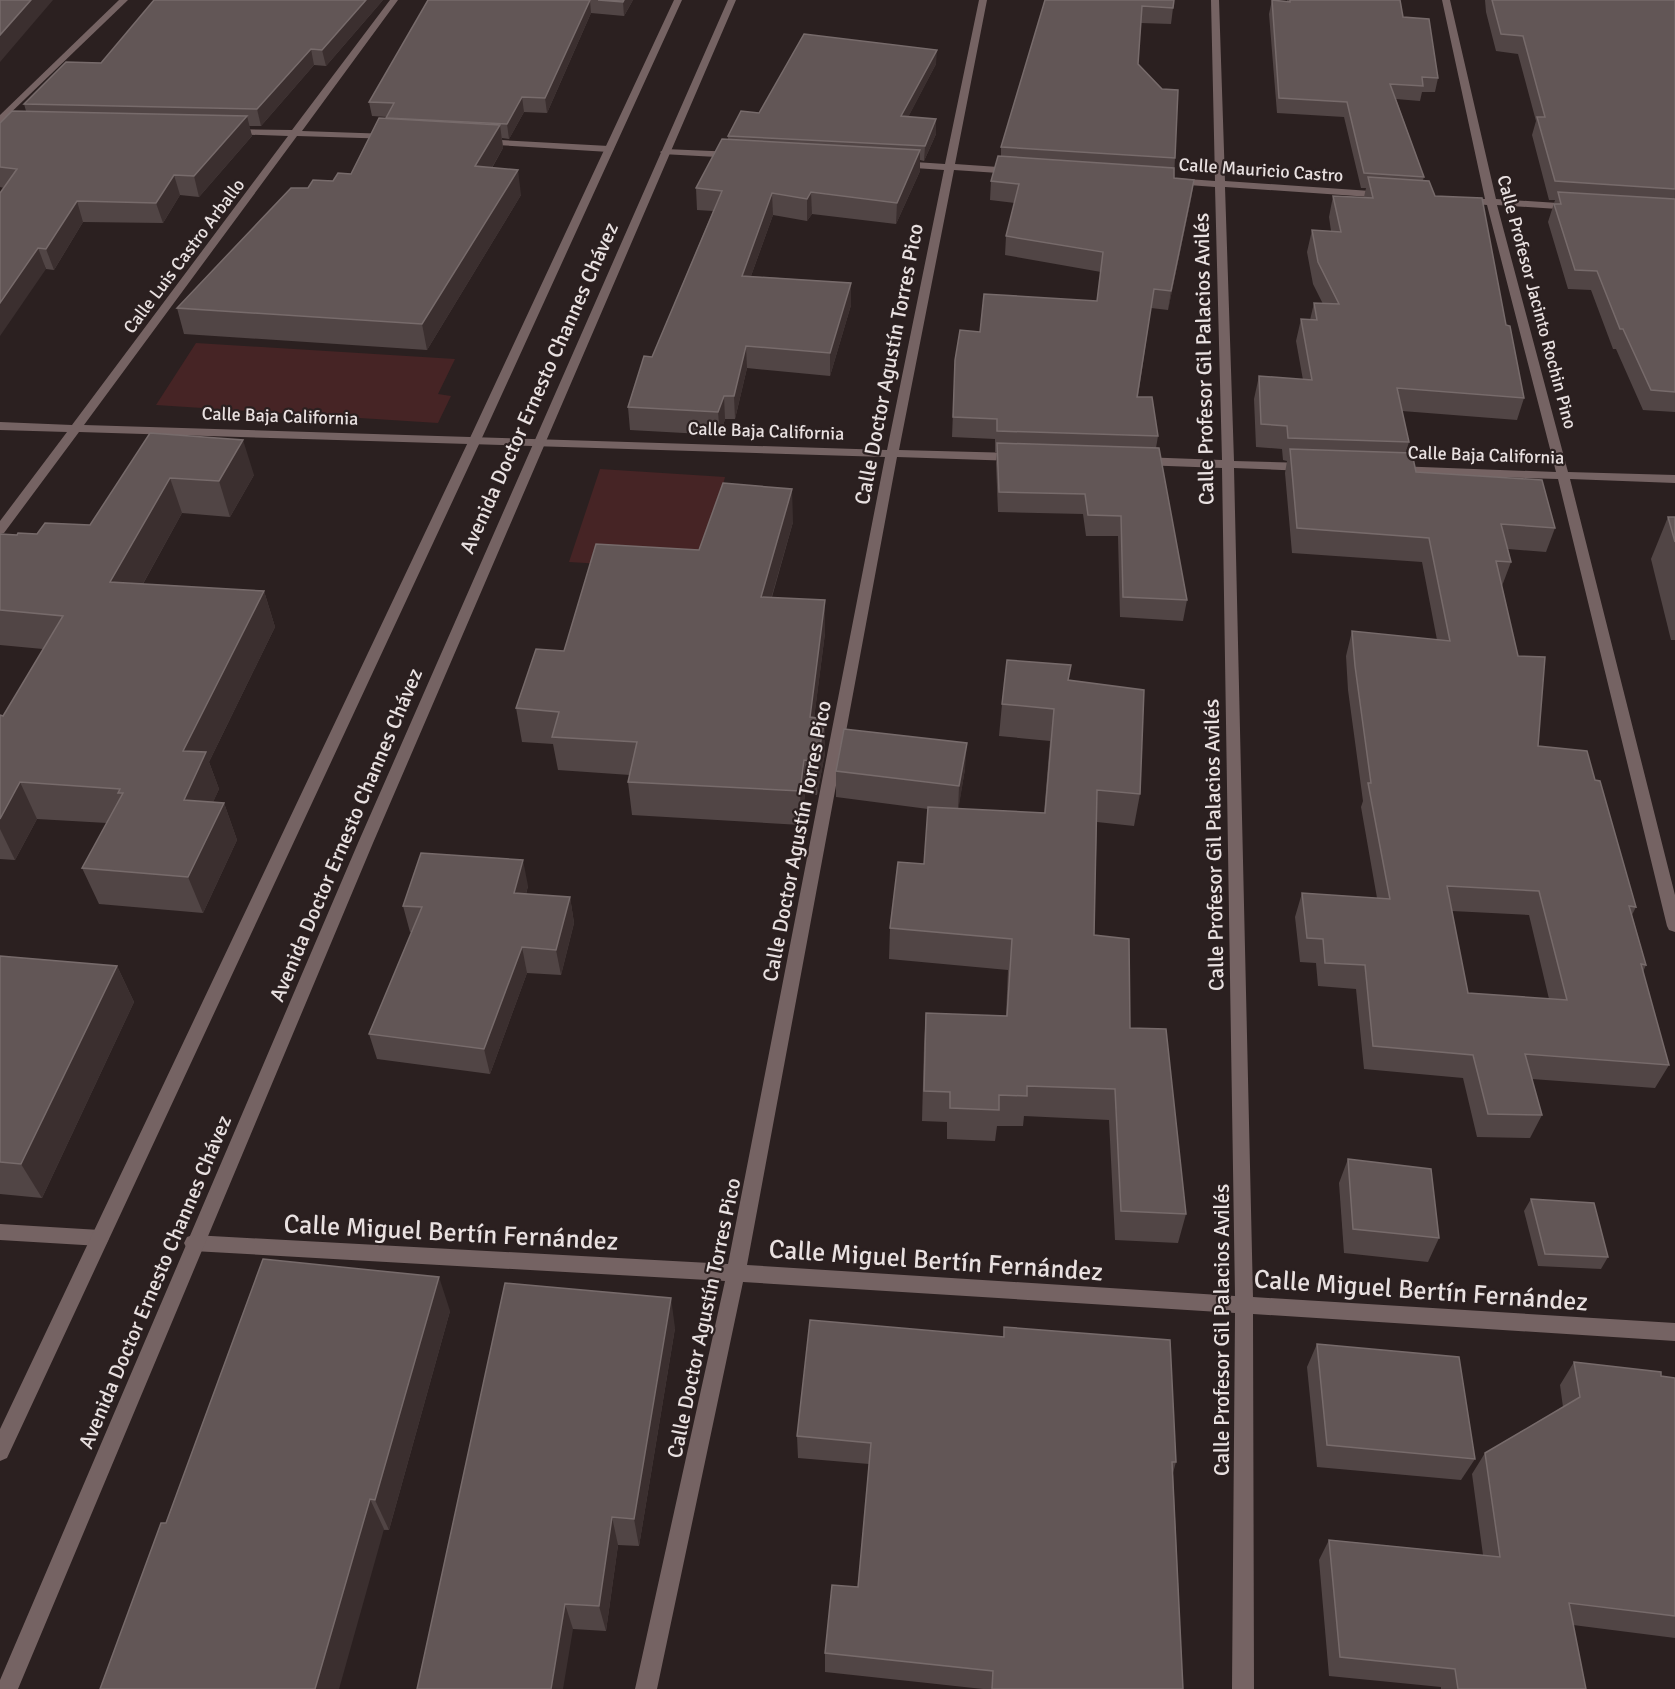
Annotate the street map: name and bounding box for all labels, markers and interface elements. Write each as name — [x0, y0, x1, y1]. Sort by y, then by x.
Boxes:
street label: Calle Mauricio Castro — [1178, 153, 1344, 187]
street label: Calle Profesor Jacinto Rochin Pino — [1492, 173, 1582, 431]
street label: Calle Luis Castro Arballo — [119, 174, 249, 338]
street label: Calle Profesor Gil Palacios Avilés — [1188, 213, 1220, 505]
street label: Avenida Doctor Ernesto Channes Chávez — [454, 218, 624, 558]
street label: Calle Doctor Agustín Torres Pico — [849, 221, 929, 507]
street label: Calle Baja California — [201, 402, 359, 430]
street label: Calle Baja California — [687, 417, 845, 445]
street label: Calle Baja California — [1407, 441, 1565, 469]
street label: Avenida Doctor Ernesto Channes Chávez — [264, 664, 428, 1006]
street label: Calle Doctor Agustín Torres Pico — [757, 698, 837, 984]
street label: Calle Profesor Gil Palacios Avilés — [1198, 699, 1230, 991]
street label: Avenida Doctor Ernesto Channes Chávez — [73, 1111, 237, 1453]
street label: Calle Doctor Agustín Torres Pico — [662, 1175, 746, 1461]
street label: Calle Profesor Gil Palacios Avilés — [1209, 1184, 1235, 1476]
street label: Calle Miguel Bertín Fernández — [283, 1208, 619, 1258]
street label: Calle Miguel Bertín Fernández — [768, 1233, 1104, 1289]
street label: Calle Miguel Bertín Fernández — [1253, 1263, 1589, 1319]

